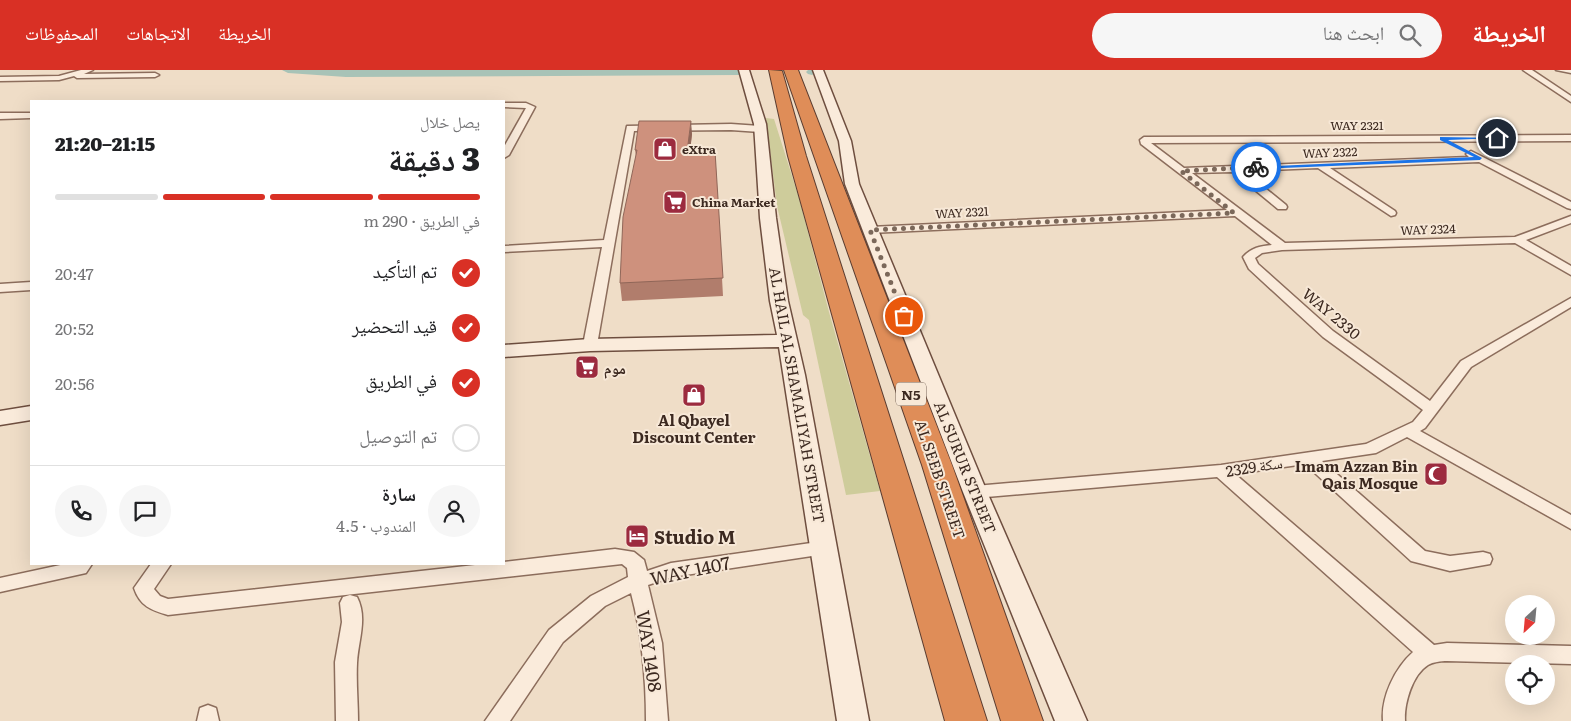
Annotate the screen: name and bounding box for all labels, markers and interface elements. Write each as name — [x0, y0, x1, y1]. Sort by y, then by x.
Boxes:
search box — [1092, 13, 1442, 58]
text: الخريطة — [1472, 14, 1546, 49]
text: ابحث هنا — [1323, 18, 1384, 46]
text: المحفوظات — [25, 19, 98, 46]
text: الاتجاهات — [126, 19, 190, 46]
text: الخريطة — [218, 19, 271, 46]
icon: search — [1396, 21, 1424, 49]
text: يصل خلال — [420, 109, 480, 133]
street label: WAY 2321 — [1330, 116, 1384, 134]
pin — [1476, 117, 1518, 159]
icon: home — [1483, 124, 1511, 152]
text: 21:15–21:20 — [55, 129, 155, 157]
text: 3 دقيقة — [388, 133, 480, 181]
shop icon: eXtra — [652, 136, 678, 162]
place label: eXtra — [682, 140, 716, 158]
courier — [1231, 142, 1281, 192]
street label: WAY 2322 — [1302, 142, 1358, 162]
icon: bike — [1242, 153, 1270, 181]
supermarket icon: China Market — [662, 189, 688, 215]
place label: China Market — [692, 193, 776, 211]
street label: WAY 2321 — [935, 202, 989, 222]
text: في الطريق · 290 m — [363, 208, 480, 232]
street label: WAY 2324 — [1400, 219, 1456, 239]
text: تم التأكيد — [373, 256, 437, 284]
icon: check — [452, 259, 480, 287]
text: 20:47 — [55, 261, 94, 285]
street label: AL HAIL AL SHAMALIYAH STREET — [764, 265, 832, 525]
street label: WAY 2330 — [1298, 282, 1366, 344]
pin — [883, 295, 925, 337]
icon: bag — [890, 302, 918, 330]
text: قيد التحضير — [352, 311, 437, 339]
icon: check — [452, 314, 480, 342]
text: 20:52 — [55, 316, 94, 340]
supermarket icon: موم — [574, 354, 600, 380]
place label: موم — [604, 356, 626, 379]
text: في الطريق — [365, 366, 437, 394]
icon: check — [452, 369, 480, 397]
text: 20:56 — [55, 371, 94, 395]
shop icon: Al Qbayel Discount Center — [681, 382, 707, 408]
road number: N5 — [896, 382, 926, 406]
street label: AL SURUR STREET — [929, 397, 1003, 537]
place label: Al Qbayel Discount Center — [632, 408, 756, 448]
street label: AL SEEB STREET — [910, 416, 972, 542]
text: تم التوصيل — [359, 421, 437, 449]
street label: سكة 2329 — [1224, 450, 1284, 482]
place label: Imam Azzan Bin Qais Mosque — [1295, 454, 1419, 494]
mosque icon: Imam Azzan Bin Qais Mosque — [1423, 461, 1449, 487]
text: سارة — [382, 479, 416, 507]
button: phone — [55, 485, 107, 537]
button: chat — [119, 485, 171, 537]
button: person — [428, 485, 480, 537]
text: المندوب · 4.5 — [336, 513, 416, 537]
hotel icon: Studio M — [624, 523, 650, 549]
place label: Studio M — [654, 523, 736, 550]
street label: WAY 1407 — [647, 548, 733, 592]
north arrow — [1505, 595, 1555, 645]
map controls — [1505, 595, 1555, 705]
street label: WAY 1408 — [630, 608, 670, 694]
button: locate — [1505, 655, 1555, 705]

